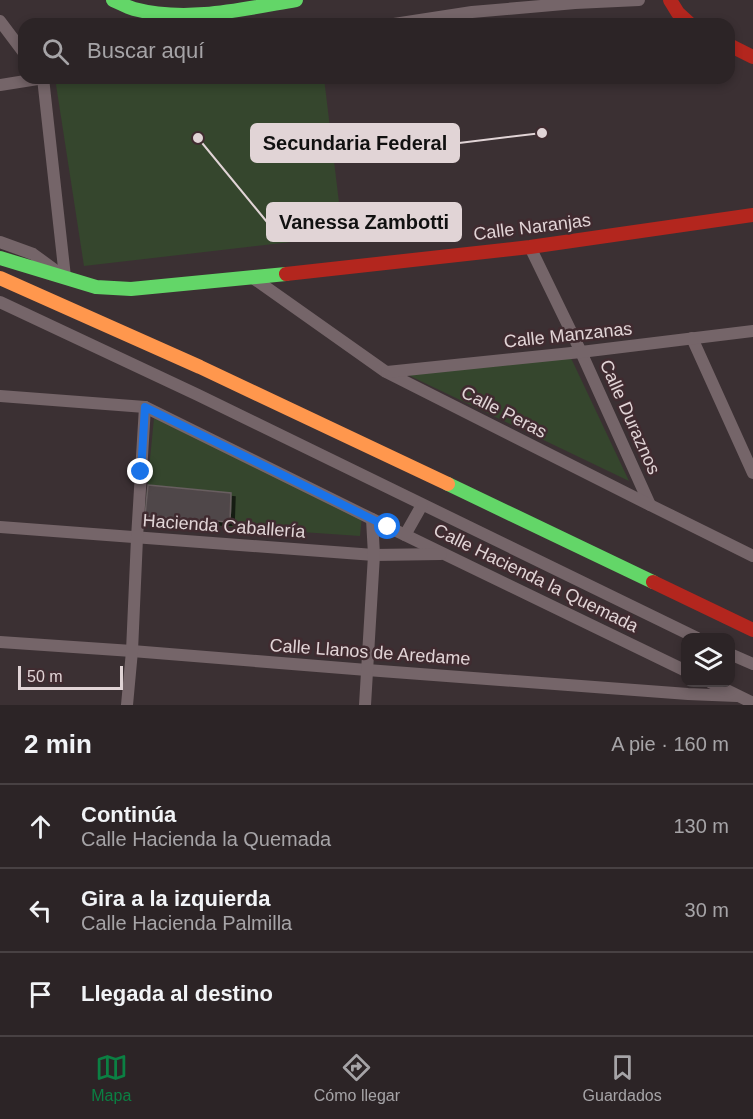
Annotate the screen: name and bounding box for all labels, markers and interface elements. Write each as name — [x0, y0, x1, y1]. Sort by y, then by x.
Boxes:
search box — [18, 18, 735, 84]
icon: search — [39, 35, 72, 68]
text: Buscar aquí — [87, 38, 204, 63]
callout: Secundaria Federal — [251, 124, 459, 162]
text: Secundaria Federal — [263, 132, 447, 154]
callout: Vanessa Zambotti — [267, 203, 461, 241]
street label: Calle Naranjas — [472, 210, 592, 244]
text: Vanessa Zambotti — [279, 211, 449, 233]
street label: Calle Manzanas — [503, 318, 633, 352]
street label: Calle Duraznos — [596, 357, 664, 477]
street label: Calle Peras — [458, 382, 550, 442]
route end — [127, 458, 153, 484]
street label: Hacienda Caballería — [142, 510, 307, 542]
route start — [374, 513, 400, 539]
street label: Calle Hacienda la Quemada — [430, 520, 642, 637]
map controls — [681, 633, 735, 687]
button: layers — [681, 633, 735, 687]
street label: Calle Llanos de Aredame — [269, 635, 471, 669]
scale bar — [18, 663, 123, 690]
text: 50 m — [27, 668, 63, 685]
text: 2 min — [24, 729, 92, 759]
text: A pie · 160 m — [611, 733, 729, 755]
text: Continúa — [81, 802, 176, 827]
icon: ahead — [24, 810, 57, 843]
text: 130 m — [673, 815, 729, 837]
text: Calle Hacienda la Quemada — [81, 828, 331, 850]
text: Gira a la izquierda — [81, 886, 271, 911]
icon: left — [24, 894, 57, 927]
text: 30 m — [685, 899, 729, 921]
text: Calle Hacienda Palmilla — [81, 912, 292, 934]
icon: arrive — [24, 978, 57, 1011]
text: Llegada al destino — [81, 981, 273, 1006]
tab: Mapa — [91, 1051, 131, 1105]
tab: Cómo llegar — [314, 1051, 400, 1105]
tab: Guardados — [583, 1051, 662, 1105]

